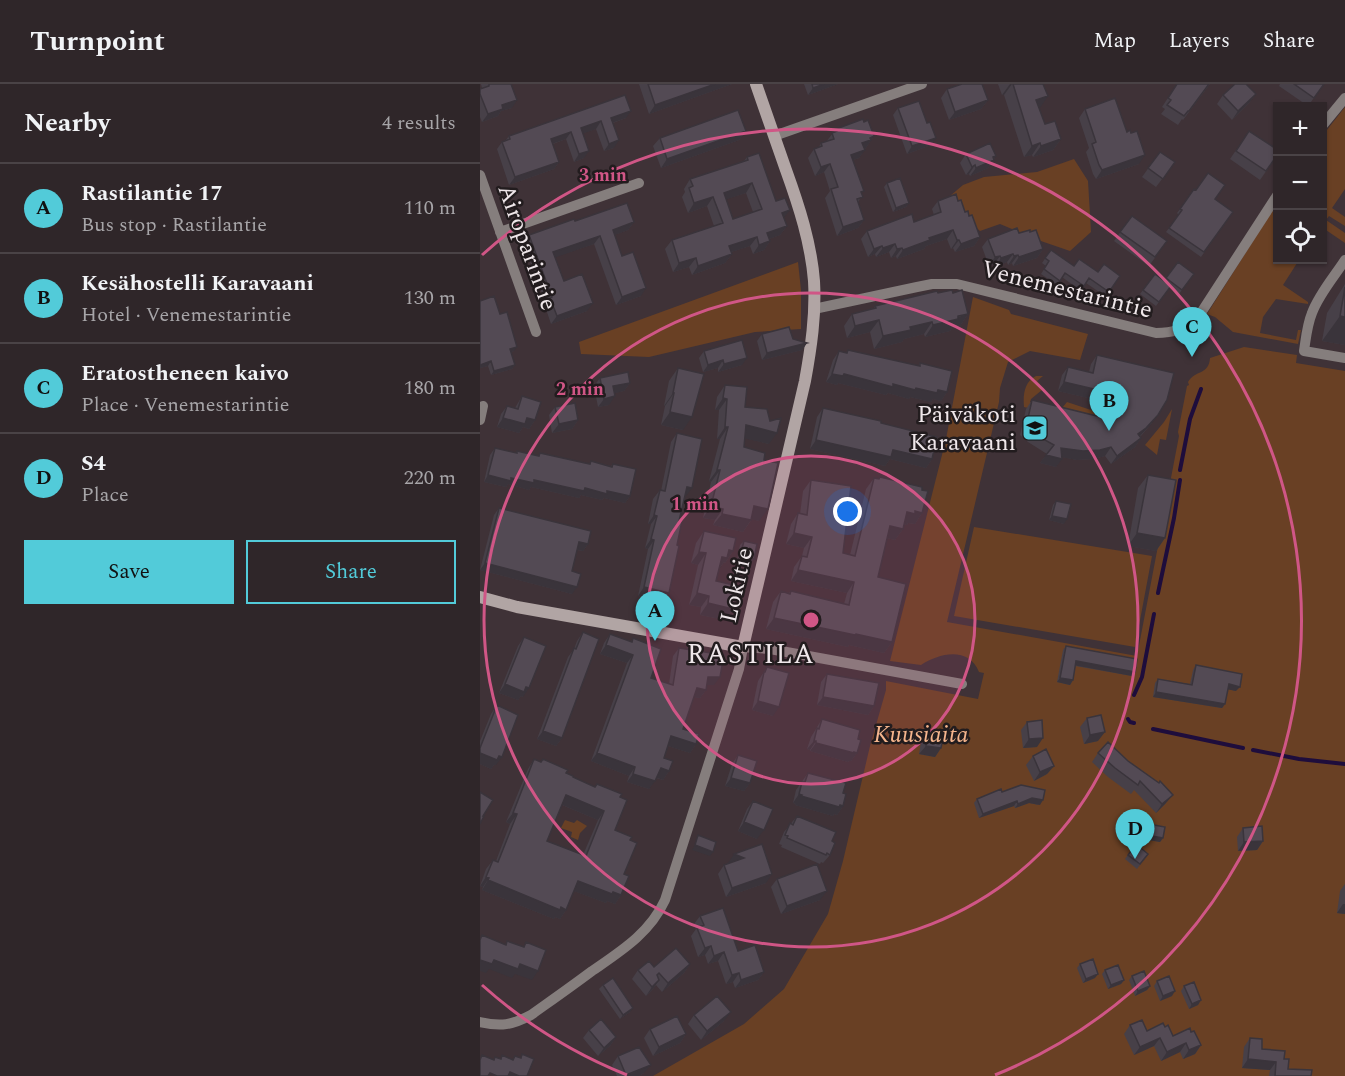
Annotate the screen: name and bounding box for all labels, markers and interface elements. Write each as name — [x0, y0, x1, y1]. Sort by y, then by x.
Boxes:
text: Turnpoint — [30, 20, 165, 63]
text: Map — [1094, 25, 1136, 57]
text: Layers — [1169, 25, 1230, 57]
text: Share — [1263, 25, 1315, 57]
map controls — [1273, 102, 1327, 264]
button: + — [1273, 102, 1327, 156]
text: Nearby — [24, 103, 110, 143]
text: 4 results — [382, 108, 456, 138]
button: − — [1273, 156, 1327, 210]
text: 3 min — [579, 162, 627, 189]
text: Rastilantie 17 — [81, 177, 223, 210]
street label: Airoparintie — [488, 179, 567, 316]
text: A — [36, 193, 51, 223]
text: 110 m — [404, 193, 456, 223]
text: Bus stop · Rastilantie — [81, 210, 267, 240]
button: locate — [1273, 210, 1327, 264]
street label: Venemestarintie — [977, 251, 1156, 329]
text: Kesähostelli Karavaani — [81, 267, 314, 300]
text: B — [36, 283, 51, 313]
text: 130 m — [404, 283, 456, 313]
text: Hotel · Venemestarintie — [81, 300, 291, 330]
pin: C — [1172, 308, 1212, 357]
text: Eratostheneen kaivo — [81, 357, 289, 390]
text: C — [36, 373, 51, 403]
text: 180 m — [404, 373, 456, 403]
text: 2 min — [556, 376, 604, 403]
pin: B — [1090, 382, 1128, 431]
text: Place · Venemestarintie — [81, 390, 290, 420]
place label: Päiväkoti Karavaani — [910, 397, 1016, 461]
school or university icon: Päiväkoti Karavaani — [1020, 413, 1050, 443]
text: S4 — [81, 447, 106, 480]
text: D — [35, 463, 52, 493]
text: 220 m — [404, 463, 456, 493]
text: Place — [81, 480, 129, 510]
text: 1 min — [671, 491, 719, 518]
your location — [833, 497, 862, 526]
button: Save — [24, 540, 234, 604]
button: Share — [246, 540, 456, 604]
street label: Lokitie — [711, 544, 763, 626]
pin: A — [636, 592, 675, 641]
centre of rings — [801, 610, 821, 630]
district label: RASTILA — [687, 634, 815, 676]
park label: Kuusiaita — [874, 717, 968, 753]
pin: D — [1116, 810, 1154, 859]

